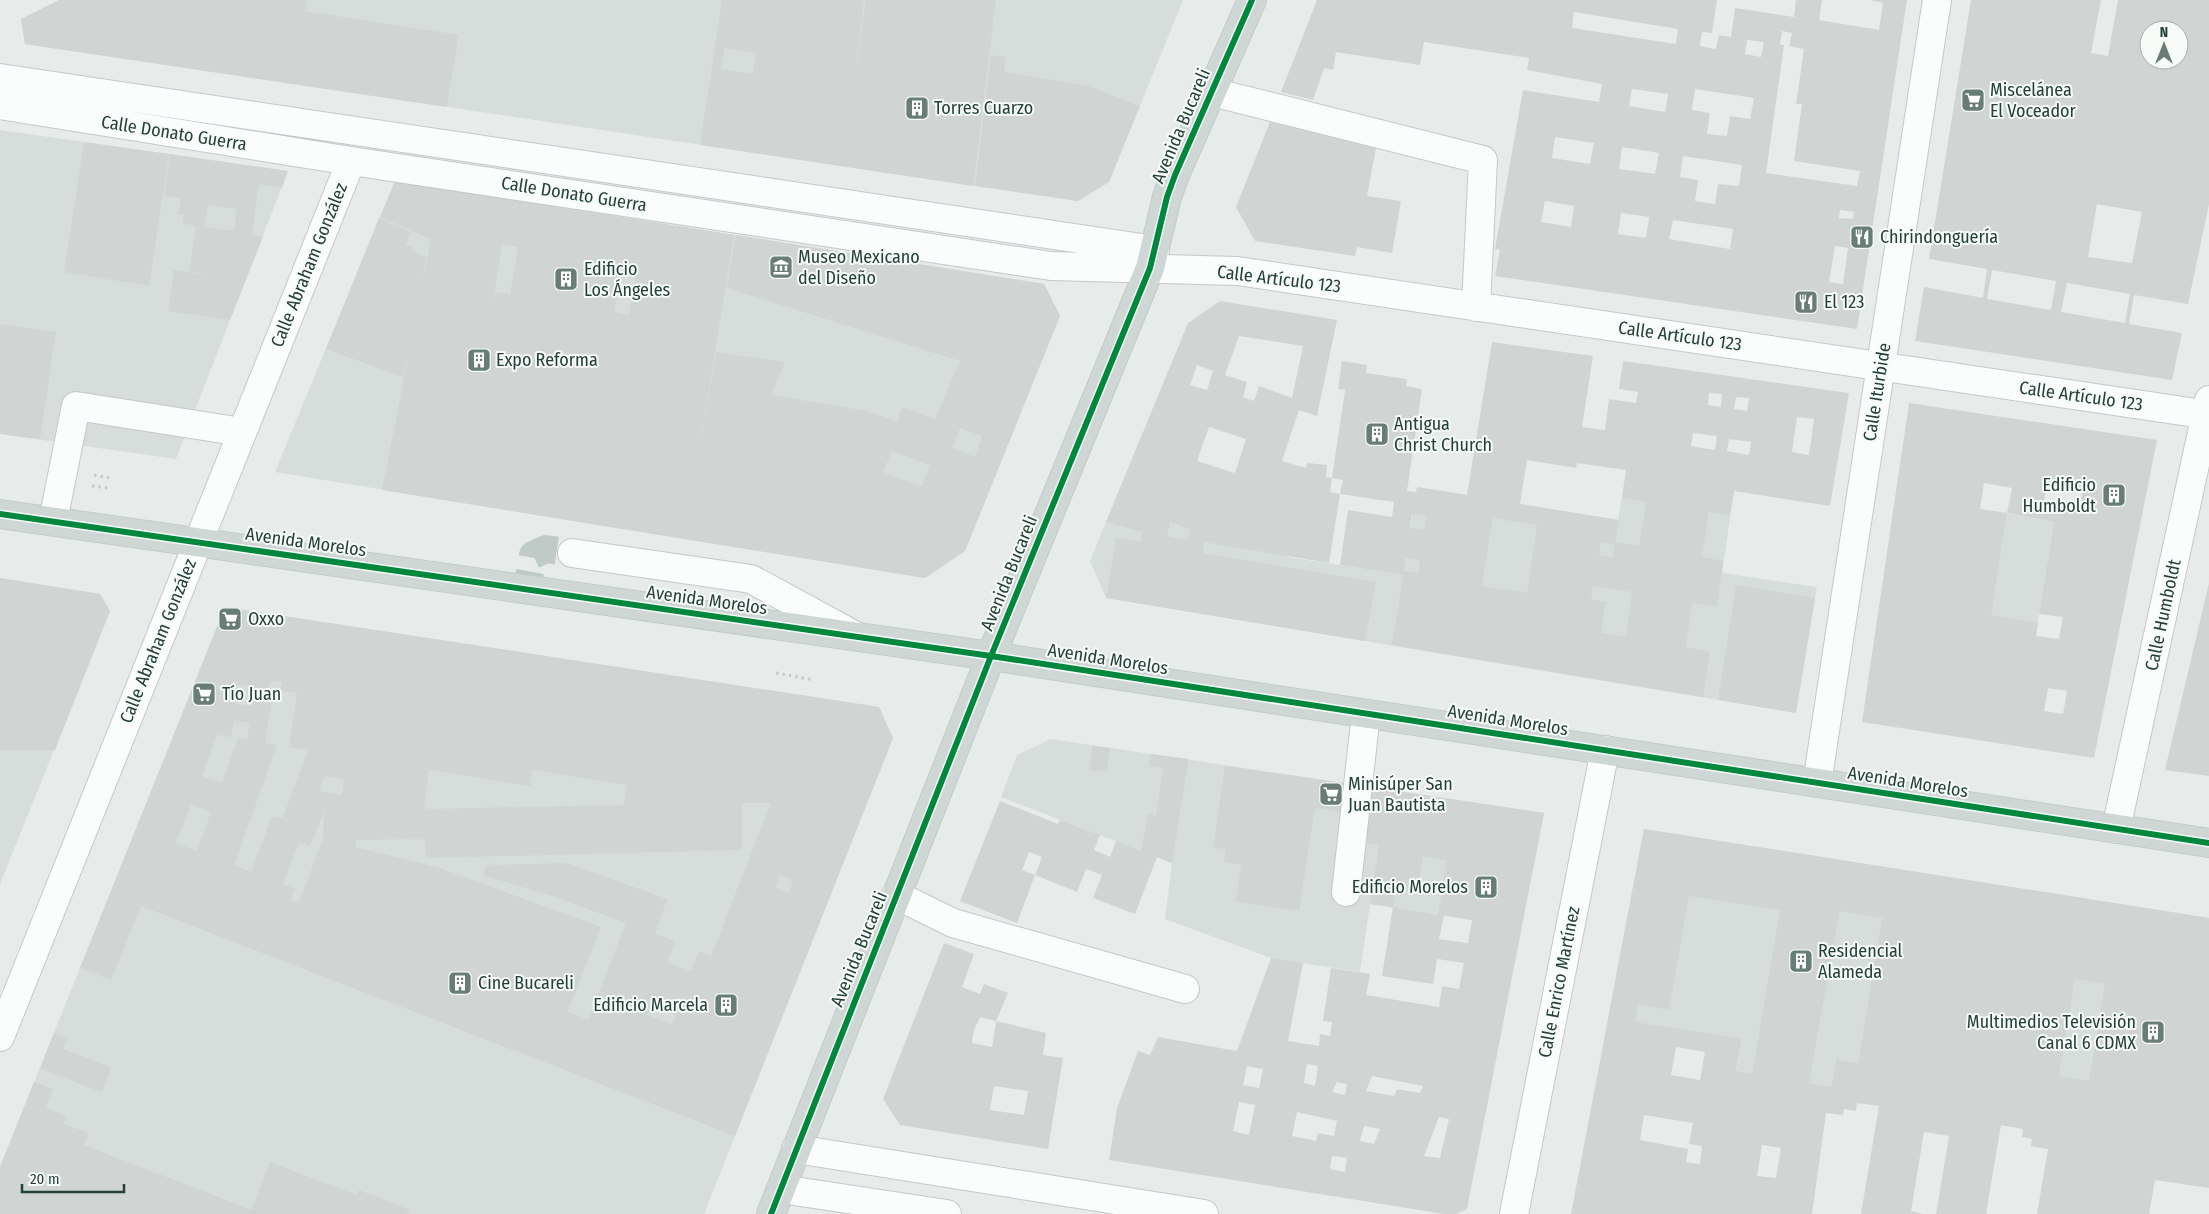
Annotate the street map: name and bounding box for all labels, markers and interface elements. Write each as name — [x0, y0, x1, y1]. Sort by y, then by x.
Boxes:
north arrow — [2139, 20, 2189, 70]
text: N — [2160, 24, 2168, 41]
street label: Avenida Bucareli — [1147, 65, 1215, 187]
place label: Miscelánea El Voceador — [1990, 79, 2077, 122]
supermarket icon: Miscelánea El Voceador — [1960, 87, 1986, 113]
building icon: Torres Cuarzo — [904, 95, 930, 121]
place label: Torres Cuarzo — [934, 97, 1033, 119]
street label: Calle Donato Guerra — [100, 111, 249, 155]
street label: Calle Donato Guerra — [500, 172, 649, 216]
street label: Calle Abraham González — [266, 180, 352, 350]
restaurant icon: Chirindonguería — [1849, 224, 1875, 250]
place label: Chirindonguería — [1880, 226, 1998, 248]
place label: Museo Mexicano del Diseño — [798, 246, 920, 289]
museum icon: Museo Mexicano del Diseño — [768, 254, 794, 280]
place label: Edificio Los Ángeles — [584, 258, 671, 301]
street label: Calle Artículo 123 — [1216, 260, 1342, 298]
building icon: Edificio Los Ángeles — [553, 266, 579, 292]
restaurant icon: El 123 — [1793, 289, 1819, 315]
place label: El 123 — [1824, 291, 1864, 313]
street label: Calle Artículo 123 — [1617, 316, 1743, 356]
street label: Calle Iturbide — [1858, 341, 1896, 443]
building icon: Expo Reforma — [466, 347, 492, 373]
place label: Expo Reforma — [496, 349, 598, 371]
street label: Calle Artículo 123 — [2018, 376, 2144, 416]
place label: Antigua Christ Church — [1394, 413, 1492, 456]
building icon: Antigua Christ Church — [1364, 421, 1390, 447]
place label: Edificio Humboldt — [2023, 474, 2096, 517]
building icon: Edificio Humboldt — [2101, 482, 2127, 508]
street label: Avenida Bucareli — [976, 512, 1042, 634]
street label: Avenida Morelos — [244, 523, 368, 561]
street label: Calle Abraham González — [115, 556, 201, 726]
street label: Calle Humboldt — [2140, 557, 2186, 673]
street label: Avenida Morelos — [645, 581, 769, 619]
supermarket icon: Oxxo — [217, 606, 243, 632]
place label: Oxxo — [248, 608, 284, 630]
street label: Avenida Morelos — [1046, 639, 1170, 679]
supermarket icon: Tío Juan — [191, 681, 217, 707]
place label: Tío Juan — [222, 683, 281, 705]
street label: Avenida Morelos — [1446, 700, 1570, 740]
street label: Avenida Morelos — [1846, 762, 1970, 802]
place label: Minisúper San Juan Bautista — [1348, 773, 1453, 816]
supermarket icon: Minisúper San Juan Bautista — [1318, 781, 1344, 807]
building icon: Edificio Morelos — [1473, 874, 1499, 900]
place label: Edificio Morelos — [1352, 876, 1468, 898]
street label: Avenida Bucareli — [826, 888, 892, 1010]
street label: Calle Enrico Martínez — [1534, 905, 1584, 1059]
place label: Residencial Alameda — [1818, 940, 1903, 983]
building icon: Residencial Alameda — [1788, 948, 1814, 974]
building icon: Cine Bucareli — [447, 970, 473, 996]
place label: Cine Bucareli — [478, 972, 574, 994]
building icon: Edificio Marcela — [713, 992, 739, 1018]
place label: Edificio Marcela — [593, 994, 708, 1016]
place label: Multimedios Televisión Canal 6 CDMX — [1967, 1011, 2136, 1054]
building icon: Multimedios Televisión Canal 6 CDMX — [2140, 1019, 2166, 1045]
scale bar — [22, 1162, 125, 1194]
text: 20 m — [30, 1170, 60, 1188]

